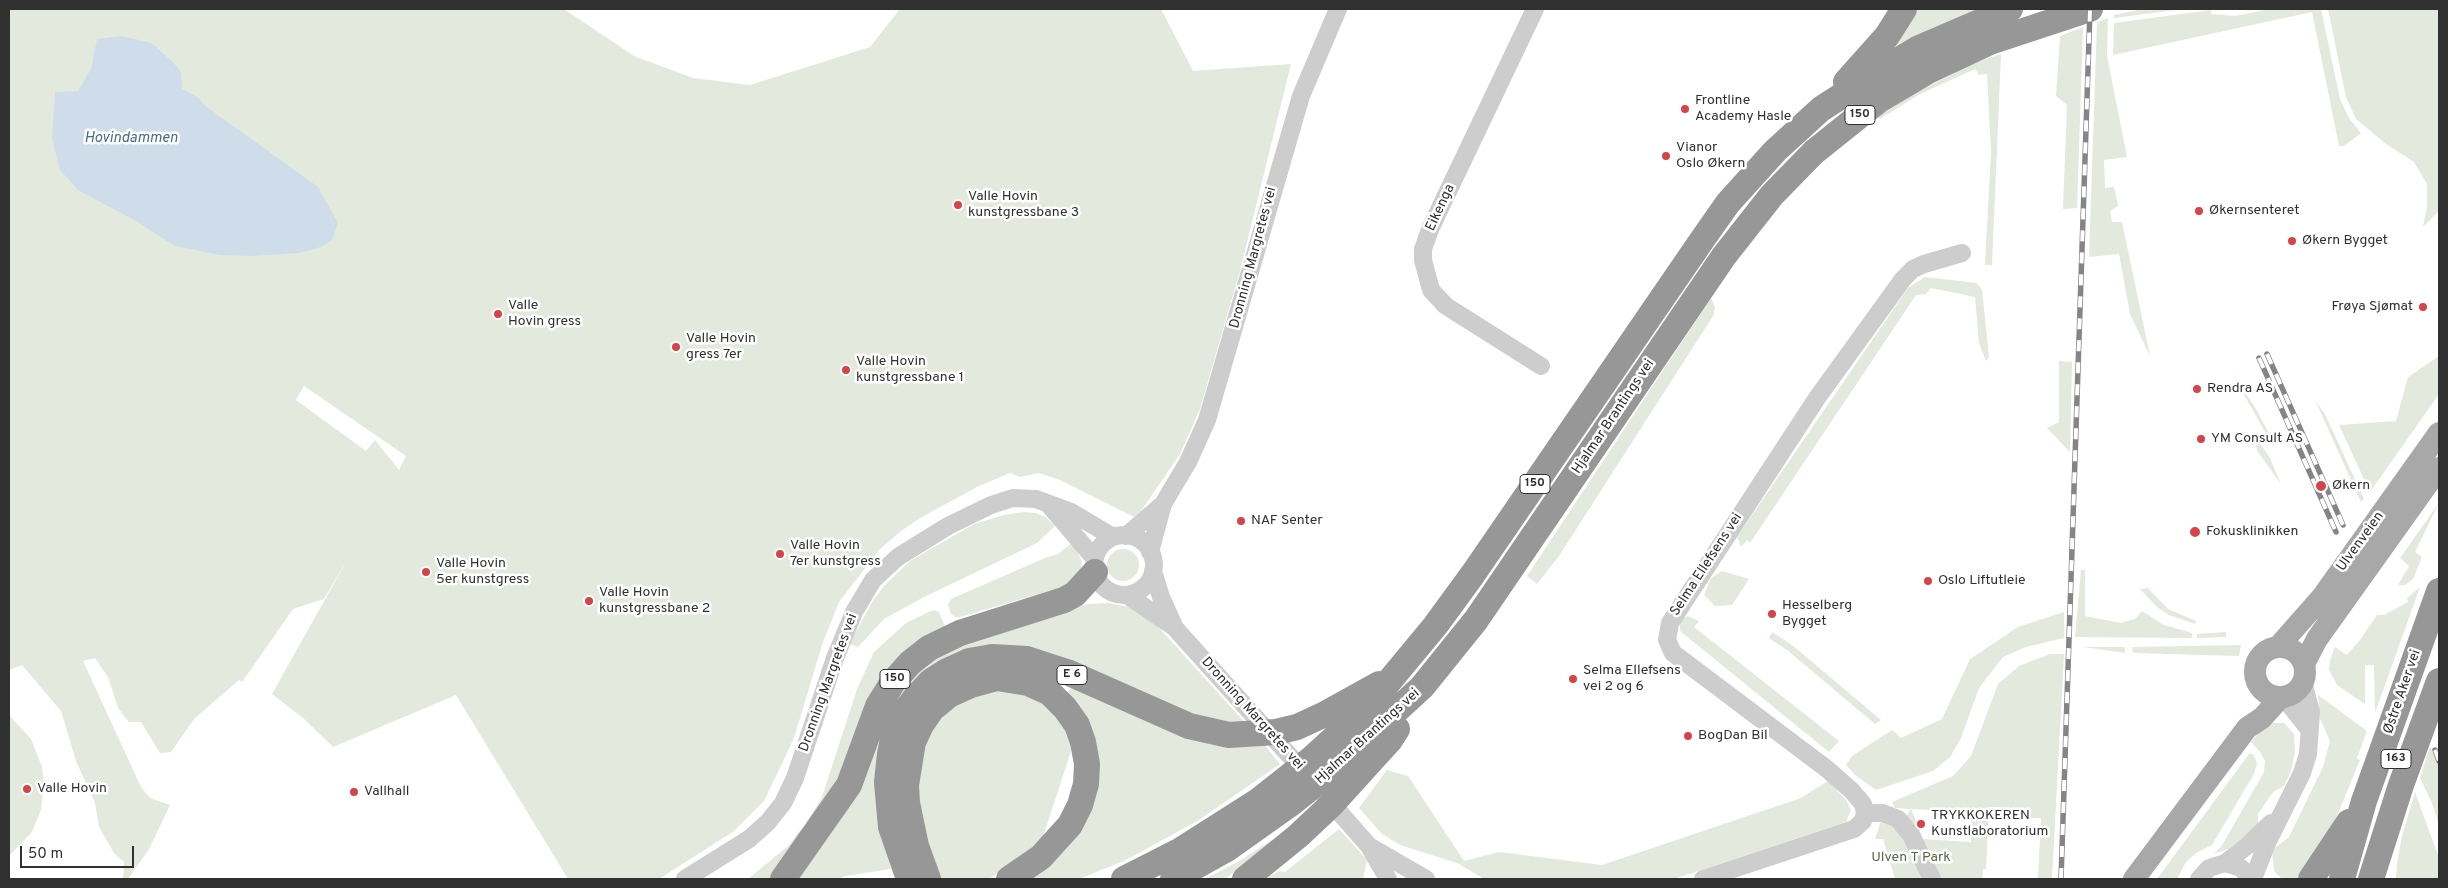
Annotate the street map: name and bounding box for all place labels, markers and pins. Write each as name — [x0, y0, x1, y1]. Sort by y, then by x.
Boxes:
place label: Frontline Academy Hasle — [1695, 93, 1791, 125]
marker: Frontline Academy Hasle — [1679, 103, 1691, 115]
place label: Vianor Oslo Økern — [1676, 140, 1745, 172]
marker: Vianor Oslo Økern — [1660, 150, 1672, 162]
place label: Valle Hovin kunstgressbane 3 — [968, 189, 1079, 222]
marker: Valle Hovin kunstgressbane 3 — [952, 199, 964, 211]
place label: Økernsenteret — [2209, 203, 2300, 219]
marker: Økernsenteret — [2193, 205, 2205, 217]
place label: Økern Bygget — [2302, 233, 2388, 249]
marker: Økern Bygget — [2286, 235, 2298, 247]
place label: Valle Hovin gress — [508, 298, 581, 331]
place label: Frøya Sjømat — [2332, 299, 2413, 315]
marker: Frøya Sjømat — [2417, 301, 2429, 313]
marker: Valle Hovin gress — [492, 308, 504, 320]
place label: Valle Hovin gress 7er — [686, 331, 756, 364]
marker: Valle Hovin gress 7er — [670, 341, 682, 353]
place label: Valle Hovin kunstgressbane 1 — [856, 354, 964, 387]
marker: Valle Hovin kunstgressbane 1 — [840, 364, 852, 376]
place label: Rendra AS — [2207, 381, 2273, 397]
marker: Rendra AS — [2191, 383, 2203, 395]
place label: YM Consult AS — [2211, 431, 2303, 447]
marker: YM Consult AS — [2195, 433, 2207, 445]
place label: Økern — [2332, 478, 2370, 494]
marker: Økern — [2314, 479, 2328, 493]
place label: NAF Senter — [1251, 513, 1323, 529]
marker: NAF Senter — [1235, 515, 1247, 527]
place label: Fokusklinikken — [2206, 524, 2298, 540]
marker: Fokusklinikken — [2188, 525, 2202, 539]
place label: Valle Hovin 7er kunstgress — [790, 538, 881, 570]
marker: Valle Hovin 7er kunstgress — [774, 548, 786, 560]
place label: Valle Hovin 5er kunstgress — [436, 556, 529, 588]
marker: Valle Hovin 5er kunstgress — [420, 566, 432, 578]
place label: Oslo Liftutleie — [1938, 573, 2025, 589]
marker: Oslo Liftutleie — [1922, 575, 1934, 587]
place label: Valle Hovin kunstgressbane 2 — [599, 585, 710, 618]
marker: Valle Hovin kunstgressbane 2 — [583, 595, 595, 607]
place label: Hesselberg Bygget — [1782, 598, 1852, 630]
marker: Hesselberg Bygget — [1766, 608, 1778, 620]
place label: Selma Ellefsens vei 2 og 6 — [1583, 663, 1681, 696]
marker: Selma Ellefsens vei 2 og 6 — [1567, 673, 1579, 685]
place label: BogDan Bil — [1698, 728, 1768, 744]
marker: BogDan Bil — [1682, 730, 1694, 742]
place label: Valle Hovin — [37, 781, 107, 797]
marker: Valle Hovin — [21, 783, 33, 795]
place label: Vallhall — [364, 784, 409, 800]
marker: Vallhall — [348, 786, 360, 798]
place label: TRYKKOKEREN Kunstlaboratorium — [1931, 808, 2048, 840]
marker: TRYKKOKEREN Kunstlaboratorium — [1915, 818, 1927, 830]

